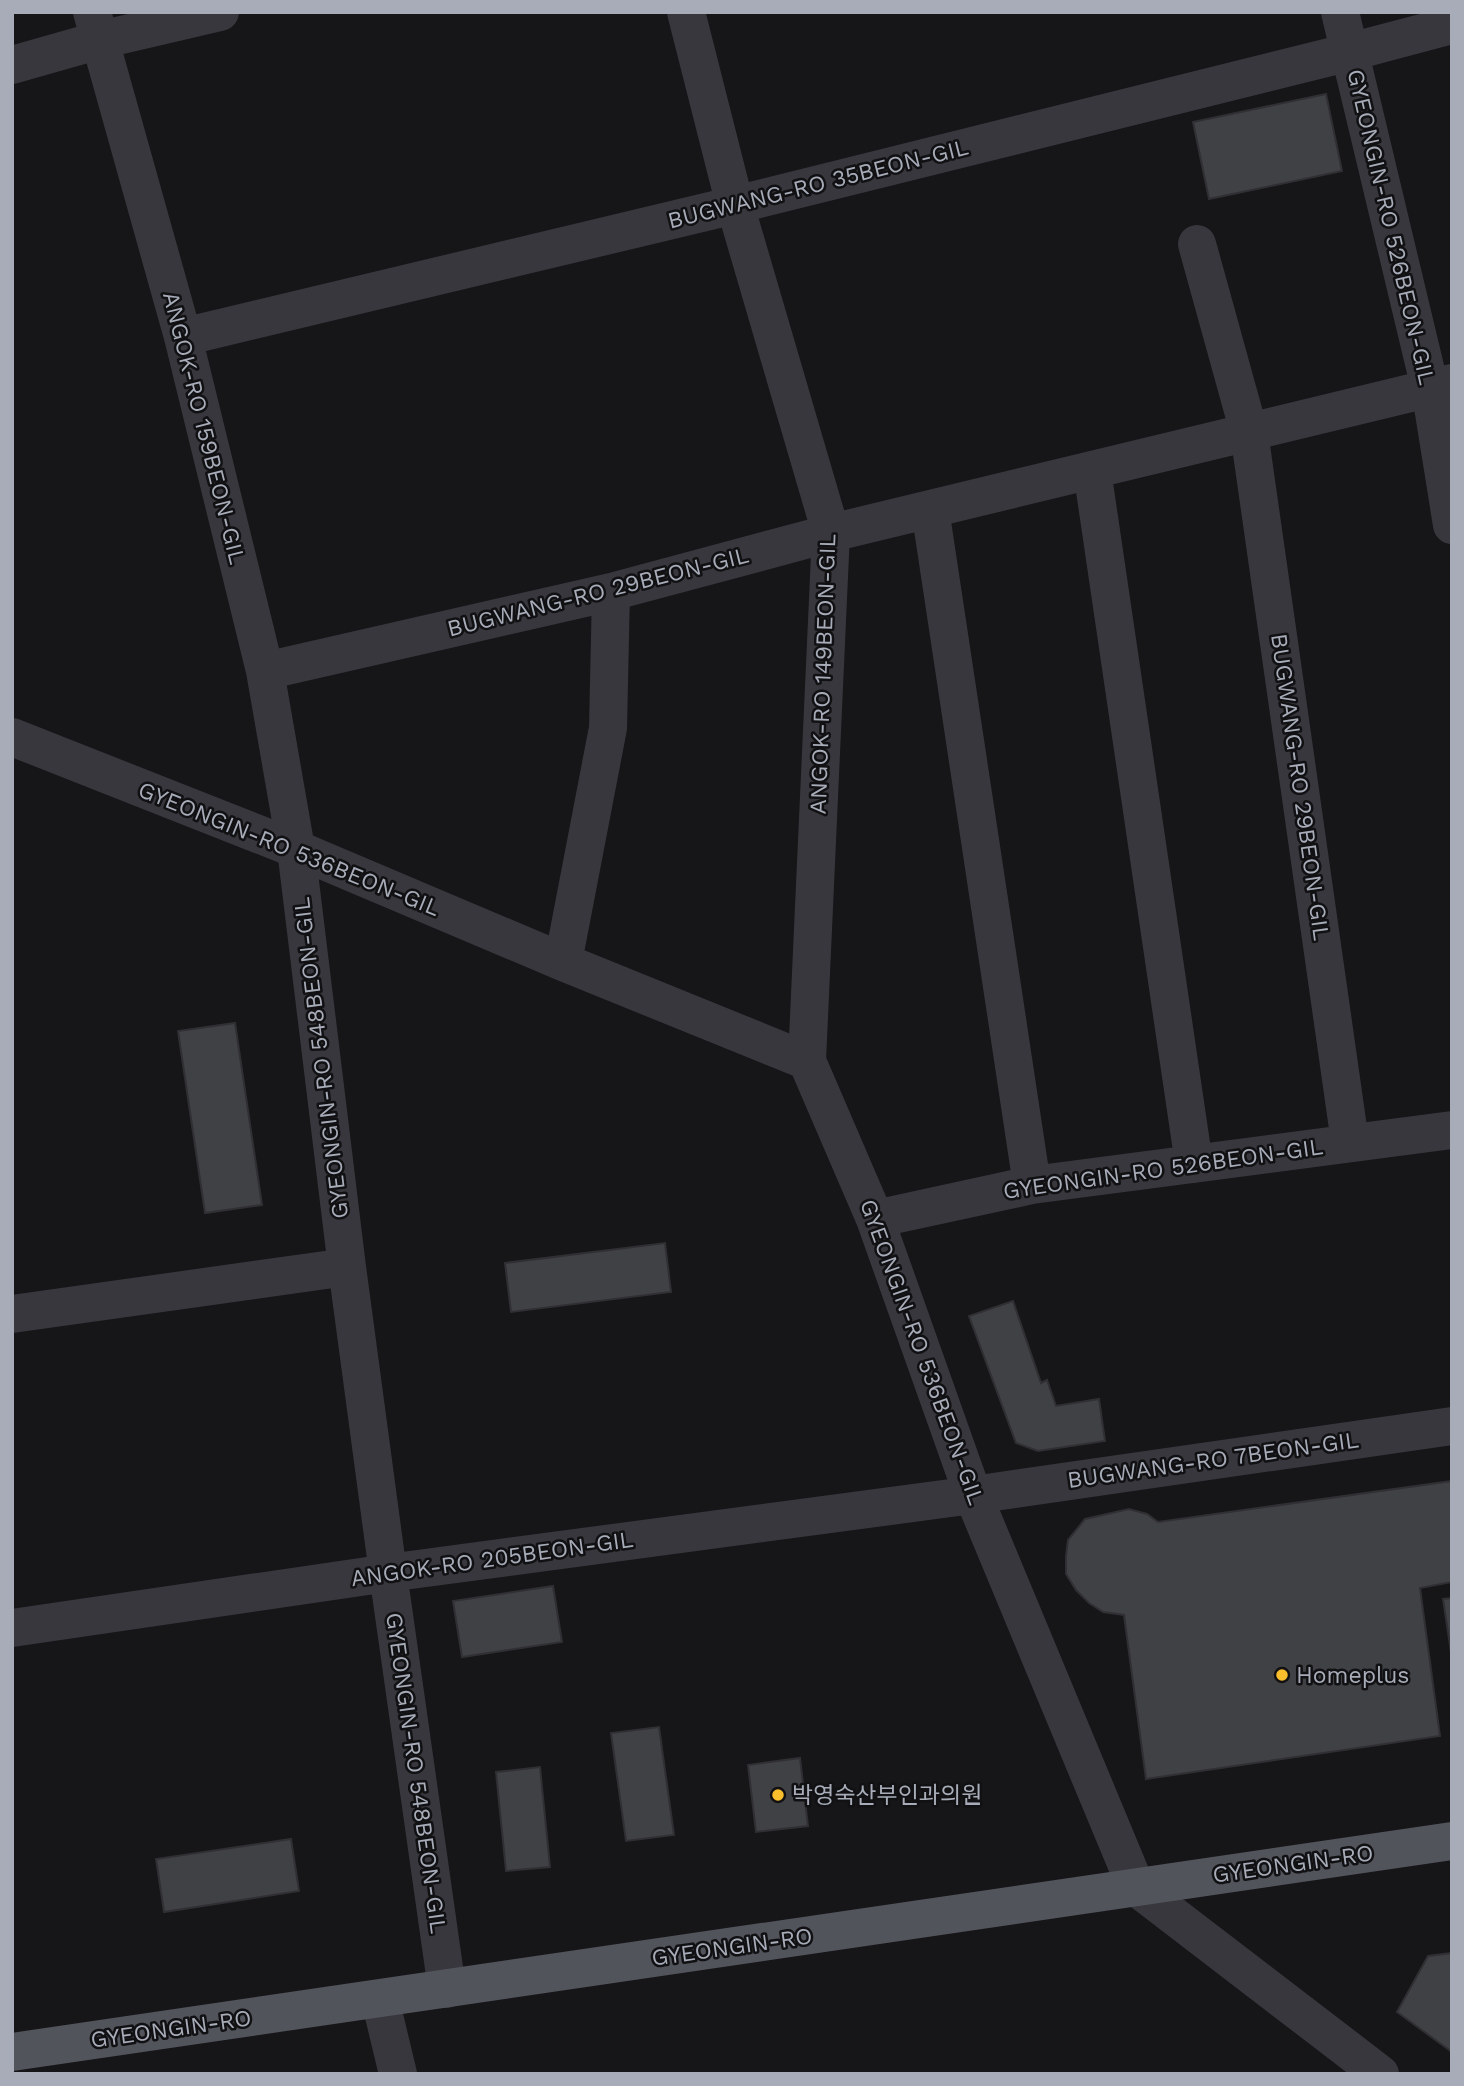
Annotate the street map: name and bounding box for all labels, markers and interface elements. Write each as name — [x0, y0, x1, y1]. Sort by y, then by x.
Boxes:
street label: GYEONGIN-RO 526BEON-GIL — [1342, 67, 1441, 388]
street label: BUGWANG-RO 35BEON-GIL — [665, 133, 971, 234]
street label: ANGOK-RO 159BEON-GIL — [157, 289, 251, 567]
street label: ANGOK-RO 149BEON-GIL — [805, 533, 841, 815]
street label: BUGWANG-RO 29BEON-GIL — [445, 541, 752, 643]
street label: BUGWANG-RO 29BEON-GIL — [1265, 632, 1335, 942]
street label: GYEONGIN-RO 536BEON-GIL — [134, 776, 444, 922]
street label: GYEONGIN-RO 548BEON-GIL — [288, 895, 354, 1220]
street label: GYEONGIN-RO 526BEON-GIL — [1001, 1133, 1325, 1205]
street label: GYEONGIN-RO 536BEON-GIL — [854, 1196, 990, 1509]
street label: BUGWANG-RO 7BEON-GIL — [1066, 1426, 1361, 1494]
street label: ANGOK-RO 205BEON-GIL — [349, 1526, 635, 1592]
street label: GYEONGIN-RO 548BEON-GIL — [380, 1611, 452, 1935]
place label: Homeplus — [1296, 1662, 1409, 1689]
marker: Homeplus — [1274, 1667, 1290, 1683]
place label: 박영숙산부인과의원 — [792, 1782, 982, 1809]
marker: 박영숙산부인과의원 — [770, 1787, 786, 1803]
street label: GYEONGIN-RO — [1211, 1839, 1375, 1889]
street label: GYEONGIN-RO — [650, 1922, 814, 1972]
street label: GYEONGIN-RO — [89, 2004, 253, 2054]

